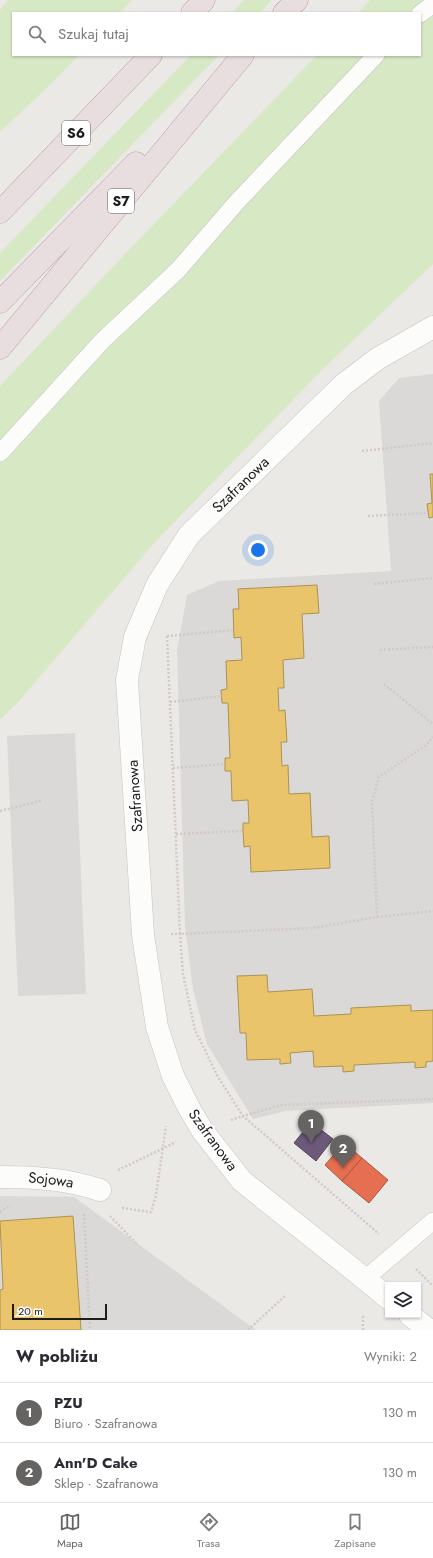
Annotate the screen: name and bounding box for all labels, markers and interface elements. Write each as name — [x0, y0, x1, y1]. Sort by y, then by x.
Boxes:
search box — [12, 12, 421, 56]
icon: search — [26, 23, 48, 45]
text: Szukaj tutaj — [58, 23, 129, 45]
road number: S6 — [62, 121, 90, 145]
road number: S7 — [108, 189, 134, 213]
street label: Szafranowa — [207, 452, 274, 518]
your location — [248, 540, 268, 560]
street label: Szafranowa — [122, 759, 148, 833]
street label: Szafranowa — [183, 1104, 243, 1176]
pin: 1 — [298, 1110, 324, 1143]
pin: 2 — [330, 1135, 356, 1168]
street label: Sojowa — [28, 1167, 75, 1194]
map controls — [385, 1282, 421, 1318]
button: layers — [385, 1282, 421, 1318]
scale bar — [12, 1302, 107, 1321]
text: 20 m — [18, 1303, 43, 1319]
text: W pobliżu — [16, 1344, 98, 1368]
text: Wyniki: 2 — [364, 1347, 417, 1366]
text: PZU — [54, 1392, 83, 1414]
text: 1 — [26, 1403, 32, 1422]
text: 130 m — [382, 1403, 417, 1422]
text: Biuro · Szafranowa — [54, 1414, 157, 1433]
text: Ann'D Cake — [54, 1452, 138, 1474]
text: 2 — [25, 1463, 33, 1482]
text: 130 m — [382, 1463, 417, 1482]
text: Sklep · Szafranowa — [54, 1474, 158, 1493]
tab: Mapa — [57, 1511, 83, 1551]
tab: Trasa — [197, 1511, 220, 1551]
tab: Zapisane — [334, 1511, 376, 1551]

